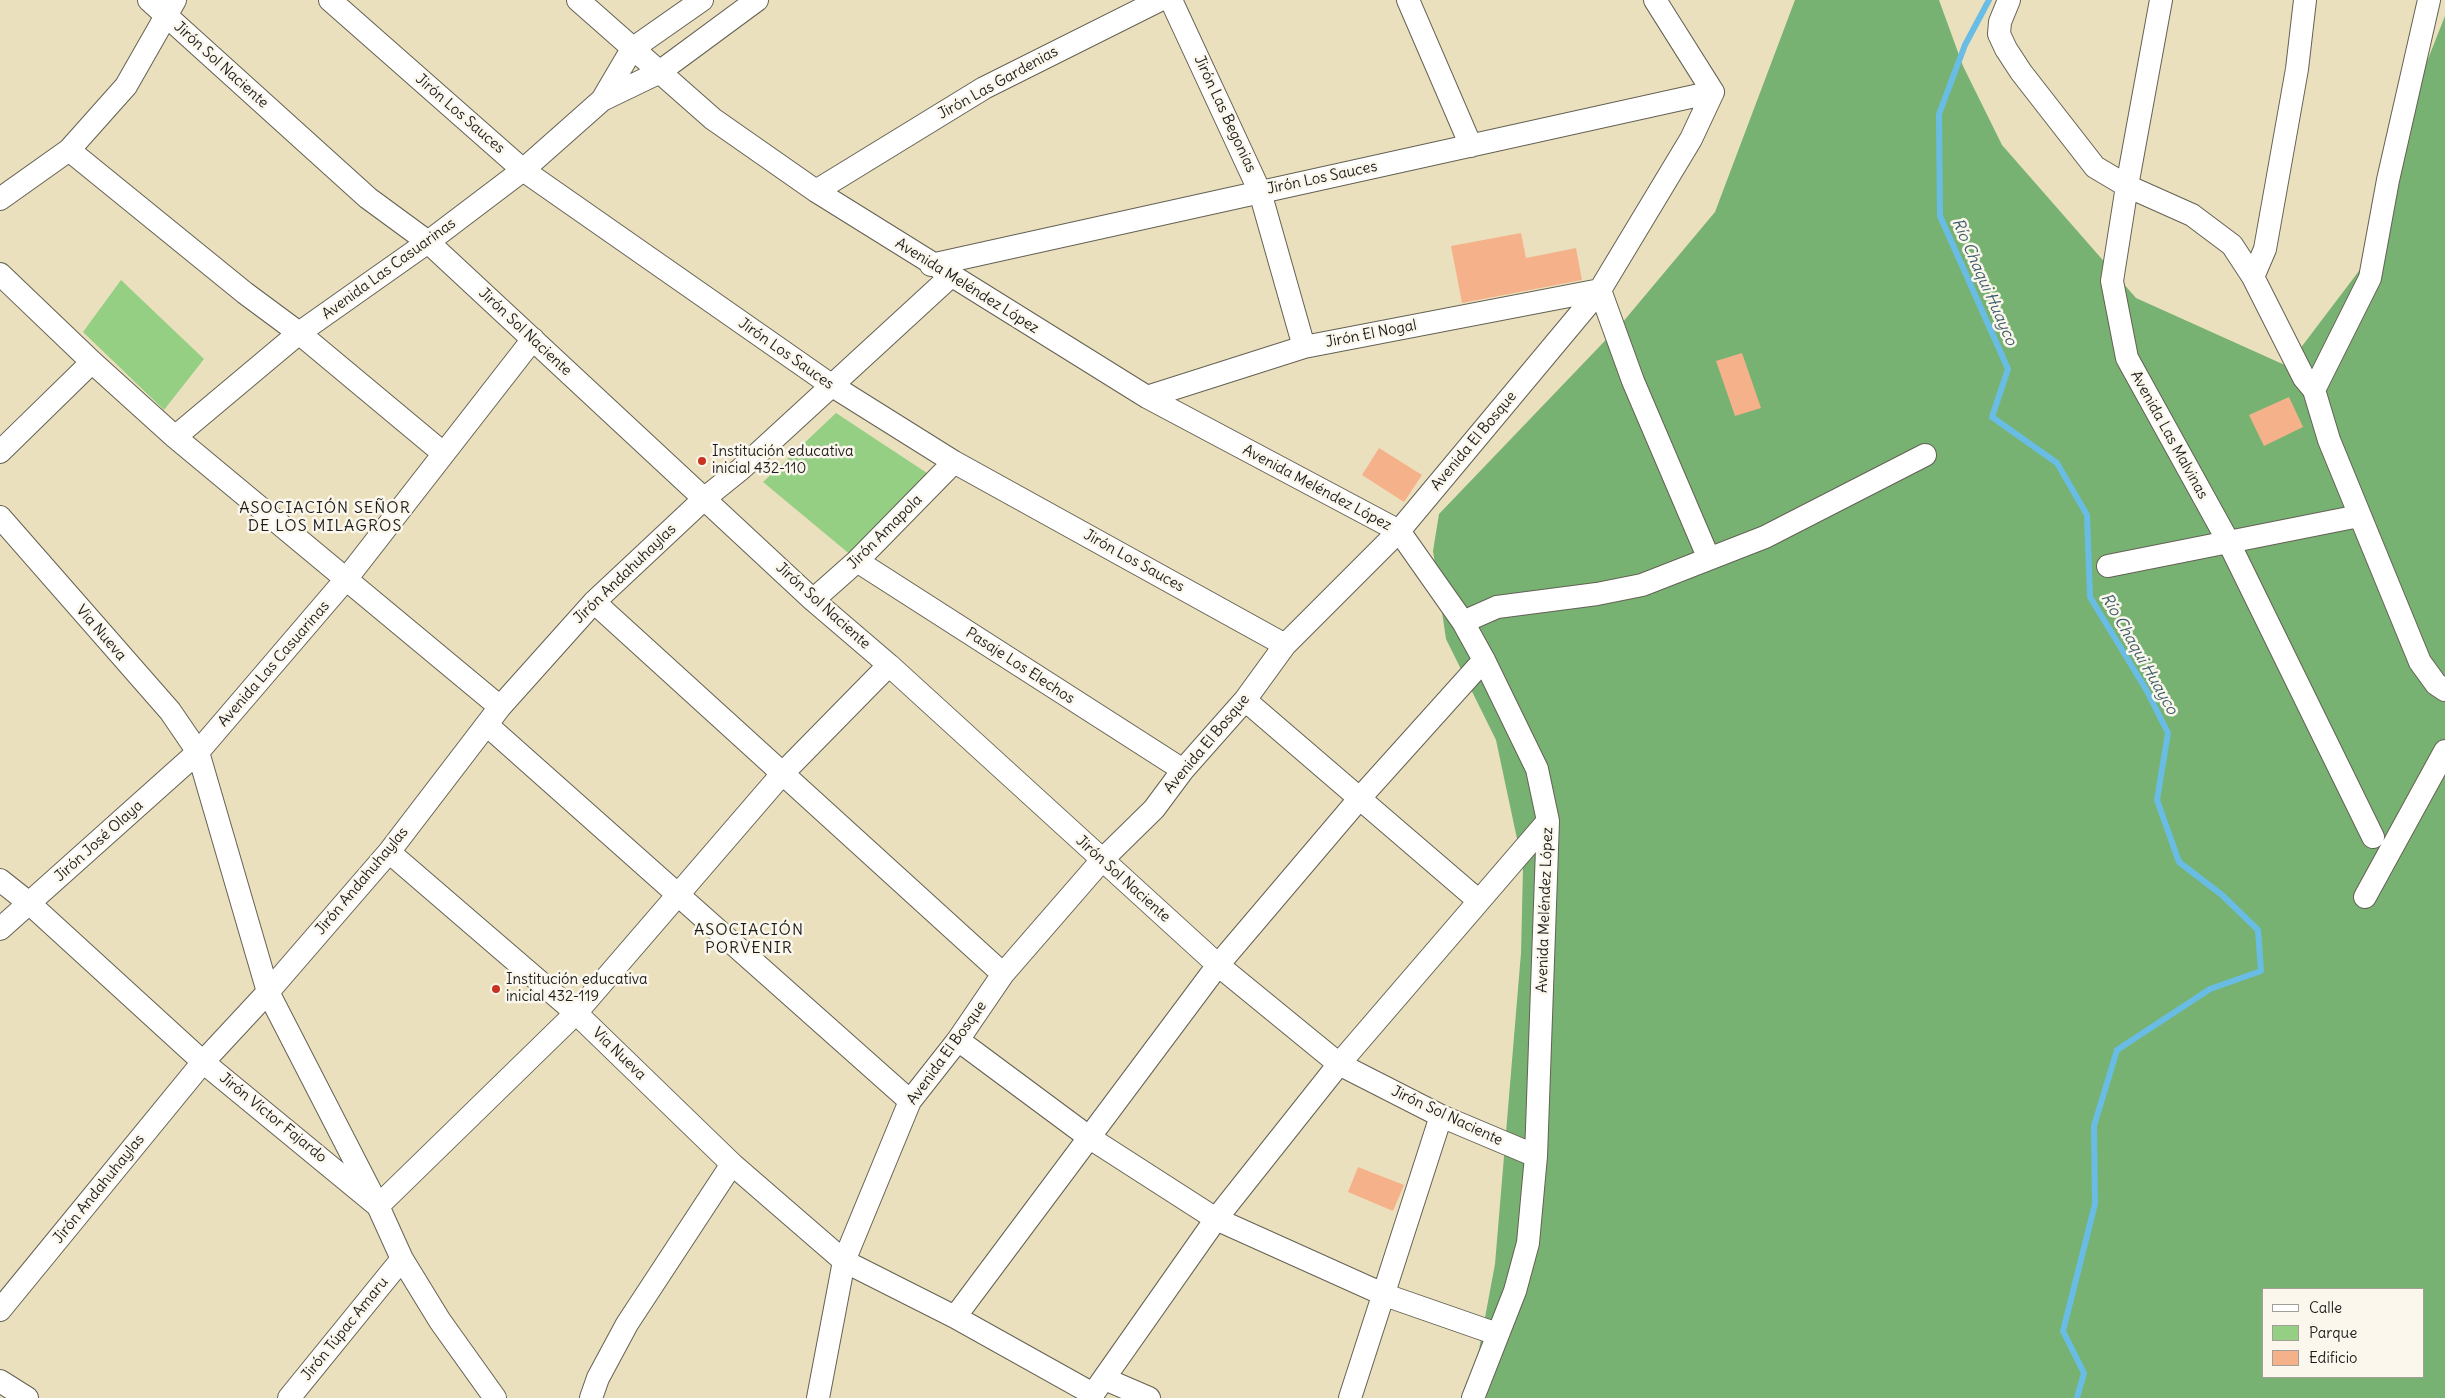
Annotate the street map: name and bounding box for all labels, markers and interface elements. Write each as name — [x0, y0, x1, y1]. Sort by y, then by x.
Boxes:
street label: Jirón Sol Naciente — [170, 18, 272, 112]
street label: Jirón Las Gardenias — [935, 43, 1061, 123]
street label: Jirón Las Begonias — [1190, 53, 1260, 175]
street label: Jirón Los Sauces — [412, 70, 508, 158]
street label: Jirón Los Sauces — [1265, 158, 1379, 198]
street label: Avenida Las Casuarinas — [319, 214, 459, 324]
water label: Río Chaqui Huayco — [1947, 216, 2021, 348]
street label: Avenida Meléndez López — [892, 234, 1042, 338]
street label: Jirón Sol Naciente — [475, 284, 575, 380]
street label: Jirón Los Sauces — [735, 314, 837, 394]
street label: Jirón El Nogal — [1324, 316, 1418, 352]
street label: Avenida Las Malvinas — [2126, 368, 2212, 502]
street label: Avenida El Bosque — [1427, 388, 1521, 494]
street label: Avenida Meléndez López — [1240, 441, 1394, 535]
place label: Institución educativa inicial 432-110 — [712, 443, 854, 478]
marker: Institución educativa inicial 432-110 — [696, 455, 708, 467]
street label: Jirón Amapola — [844, 491, 926, 573]
district label: ASOCIACIÓN SEÑOR DE LOS MILAGROS — [237, 498, 413, 536]
street label: Jirón Andahuhaylas — [570, 521, 680, 627]
street label: Jirón Los Sauces — [1080, 526, 1188, 596]
street label: Jirón Sol Naciente — [772, 559, 874, 653]
water label: Río Chaqui Huayco — [2096, 590, 2182, 718]
street label: Avenida Las Casuarinas — [214, 597, 334, 731]
street label: Via Nueva — [72, 602, 130, 664]
street label: Pasaje Los Elechos — [962, 624, 1078, 708]
street label: Avenida El Bosque — [1160, 691, 1254, 797]
street label: Jirón José Olaya — [51, 797, 147, 885]
street label: Jirón Andahuhaylas — [312, 823, 412, 939]
street label: Avenida Meléndez López — [1533, 827, 1557, 993]
street label: Jirón Sol Naciente — [1072, 832, 1174, 926]
district label: ASOCIACIÓN PORVENIR — [693, 920, 805, 958]
place label: Institución educativa inicial 432-119 — [506, 971, 648, 1006]
marker: Institución educativa inicial 432-119 — [490, 983, 502, 995]
street label: Avenida El Bosque — [903, 998, 991, 1108]
street label: Via Nueva — [588, 1024, 650, 1084]
street label: Jirón Víctor Fajardo — [216, 1069, 330, 1167]
street label: Jirón Sol Naciente — [1388, 1082, 1506, 1150]
street label: Jirón Andahuhaylas — [49, 1131, 149, 1247]
street label: Jirón Túpac Amaru — [298, 1274, 392, 1384]
legend — [2262, 1288, 2425, 1378]
text: Calle — [2309, 1298, 2342, 1317]
text: Parque — [2309, 1323, 2357, 1342]
text: Edificio — [2309, 1348, 2357, 1367]

